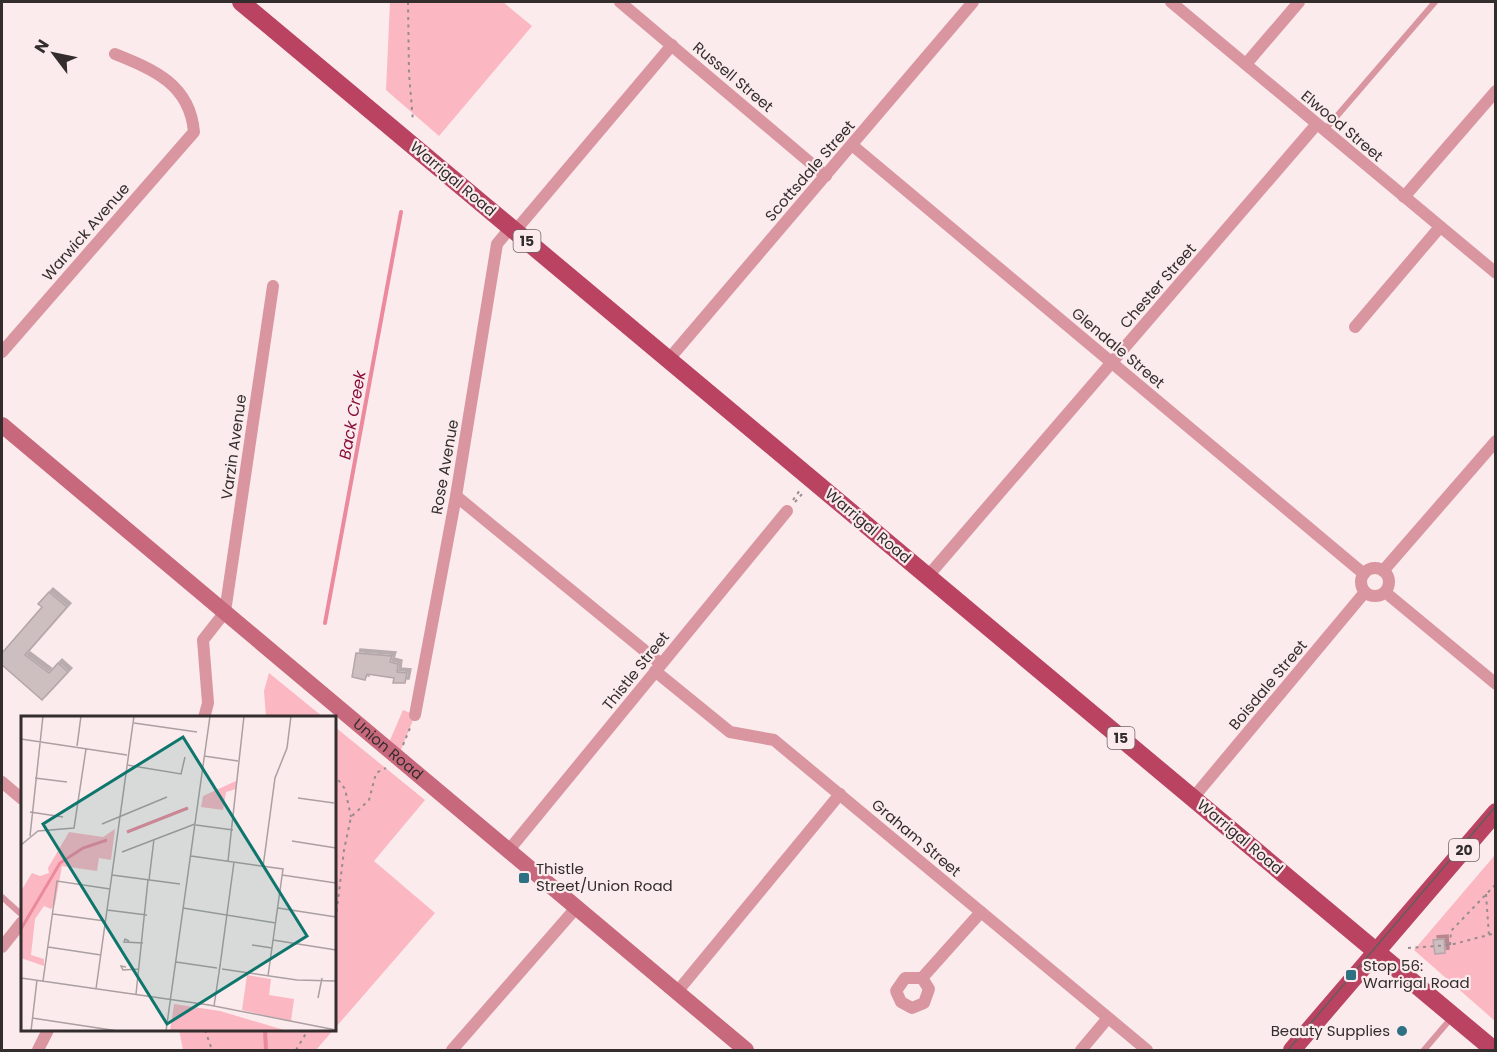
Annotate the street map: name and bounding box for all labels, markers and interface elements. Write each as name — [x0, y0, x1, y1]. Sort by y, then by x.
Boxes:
north arrow — [24, 24, 84, 84]
text: N — [29, 35, 55, 58]
street label: Russell Street — [689, 37, 778, 116]
street label: Elwood Street — [1297, 85, 1388, 166]
street label: Scottsdale Street — [760, 116, 859, 226]
street label: Warrigal Road — [406, 136, 501, 221]
street label: Warwick Avenue — [37, 178, 134, 285]
road number: 15 — [514, 230, 540, 252]
street label: Chester Street — [1115, 239, 1201, 333]
street label: Glendale Street — [1067, 302, 1169, 393]
water label: Back Creek — [333, 368, 372, 461]
street label: Varzin Avenue — [216, 393, 251, 501]
street label: Rose Avenue — [426, 418, 463, 516]
street label: Warrigal Road — [821, 483, 916, 568]
street label: Thistle Street — [597, 627, 674, 714]
street label: Boisdale Street — [1224, 635, 1312, 734]
street label: Union Road — [349, 713, 428, 784]
inset map — [21, 716, 336, 1031]
road number: 15 — [1108, 727, 1134, 749]
street label: Graham Street — [867, 794, 965, 881]
street label: Warrigal Road — [1193, 794, 1288, 879]
road number: 20 — [1449, 839, 1479, 861]
place label: Thistle Street/Union Road — [536, 858, 673, 896]
marker: Thistle Street/Union Road — [517, 871, 531, 885]
place label: Stop 56: Warrigal Road — [1363, 955, 1470, 993]
marker: Stop 56: Warrigal Road — [1344, 968, 1358, 982]
place label: Beauty Supplies — [1271, 1020, 1390, 1041]
marker: Beauty Supplies — [1395, 1024, 1409, 1038]

